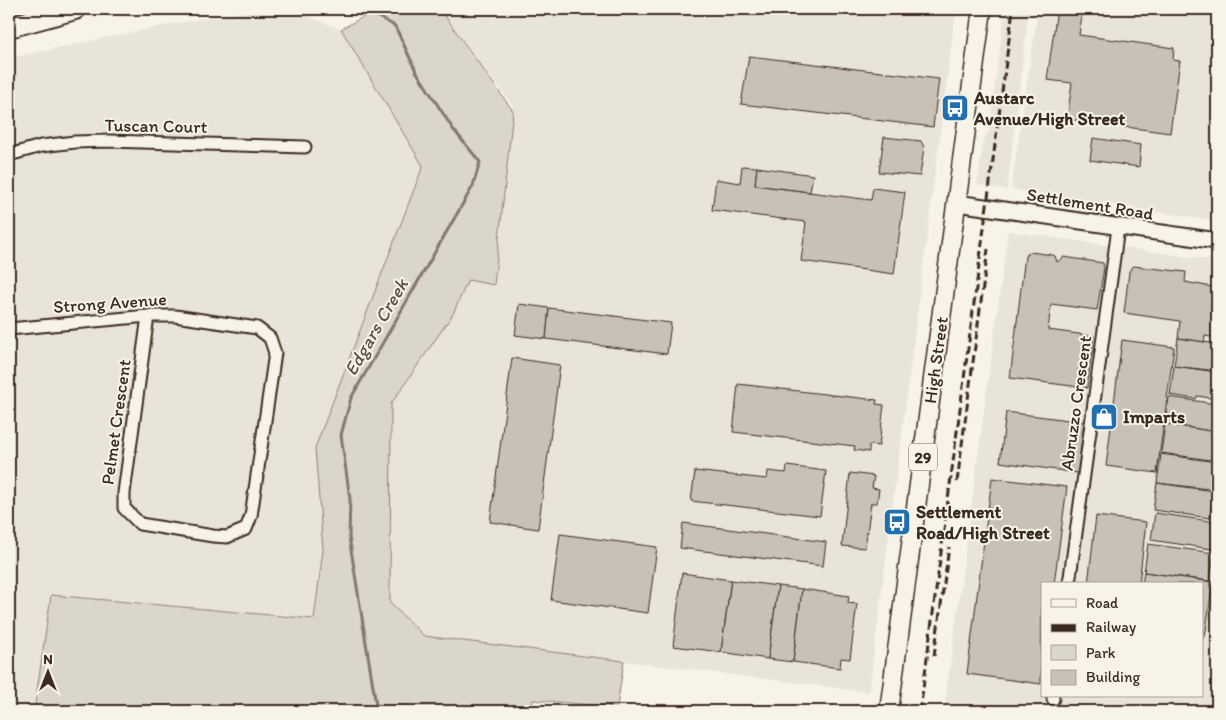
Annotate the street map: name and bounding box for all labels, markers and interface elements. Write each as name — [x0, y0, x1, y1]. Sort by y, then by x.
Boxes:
place label: Austarc Avenue/High Street — [973, 87, 1126, 130]
bus stop icon: Austarc Avenue/High Street — [940, 93, 970, 123]
street label: Tuscan Court — [105, 114, 208, 138]
street label: Settlement Road — [1025, 183, 1155, 225]
water label: Edgars Creek — [339, 273, 414, 380]
street label: Strong Avenue — [53, 288, 167, 318]
street label: High Street — [919, 315, 953, 405]
street label: Abruzzo Crescent — [1056, 334, 1096, 472]
street label: Pelmet Crescent — [96, 358, 136, 486]
shop icon: Imparts — [1089, 402, 1119, 432]
place label: Imparts — [1123, 406, 1185, 428]
road number: 29 — [909, 444, 937, 471]
place label: Settlement Road/High Street — [916, 501, 1050, 544]
bus stop icon: Settlement Road/High Street — [882, 507, 912, 537]
legend — [1041, 582, 1204, 698]
text: Road — [1086, 594, 1119, 612]
text: Railway — [1086, 618, 1136, 636]
text: Park — [1086, 644, 1116, 662]
north arrow — [22, 648, 72, 698]
text: N — [43, 651, 53, 668]
text: Building — [1086, 668, 1140, 686]

